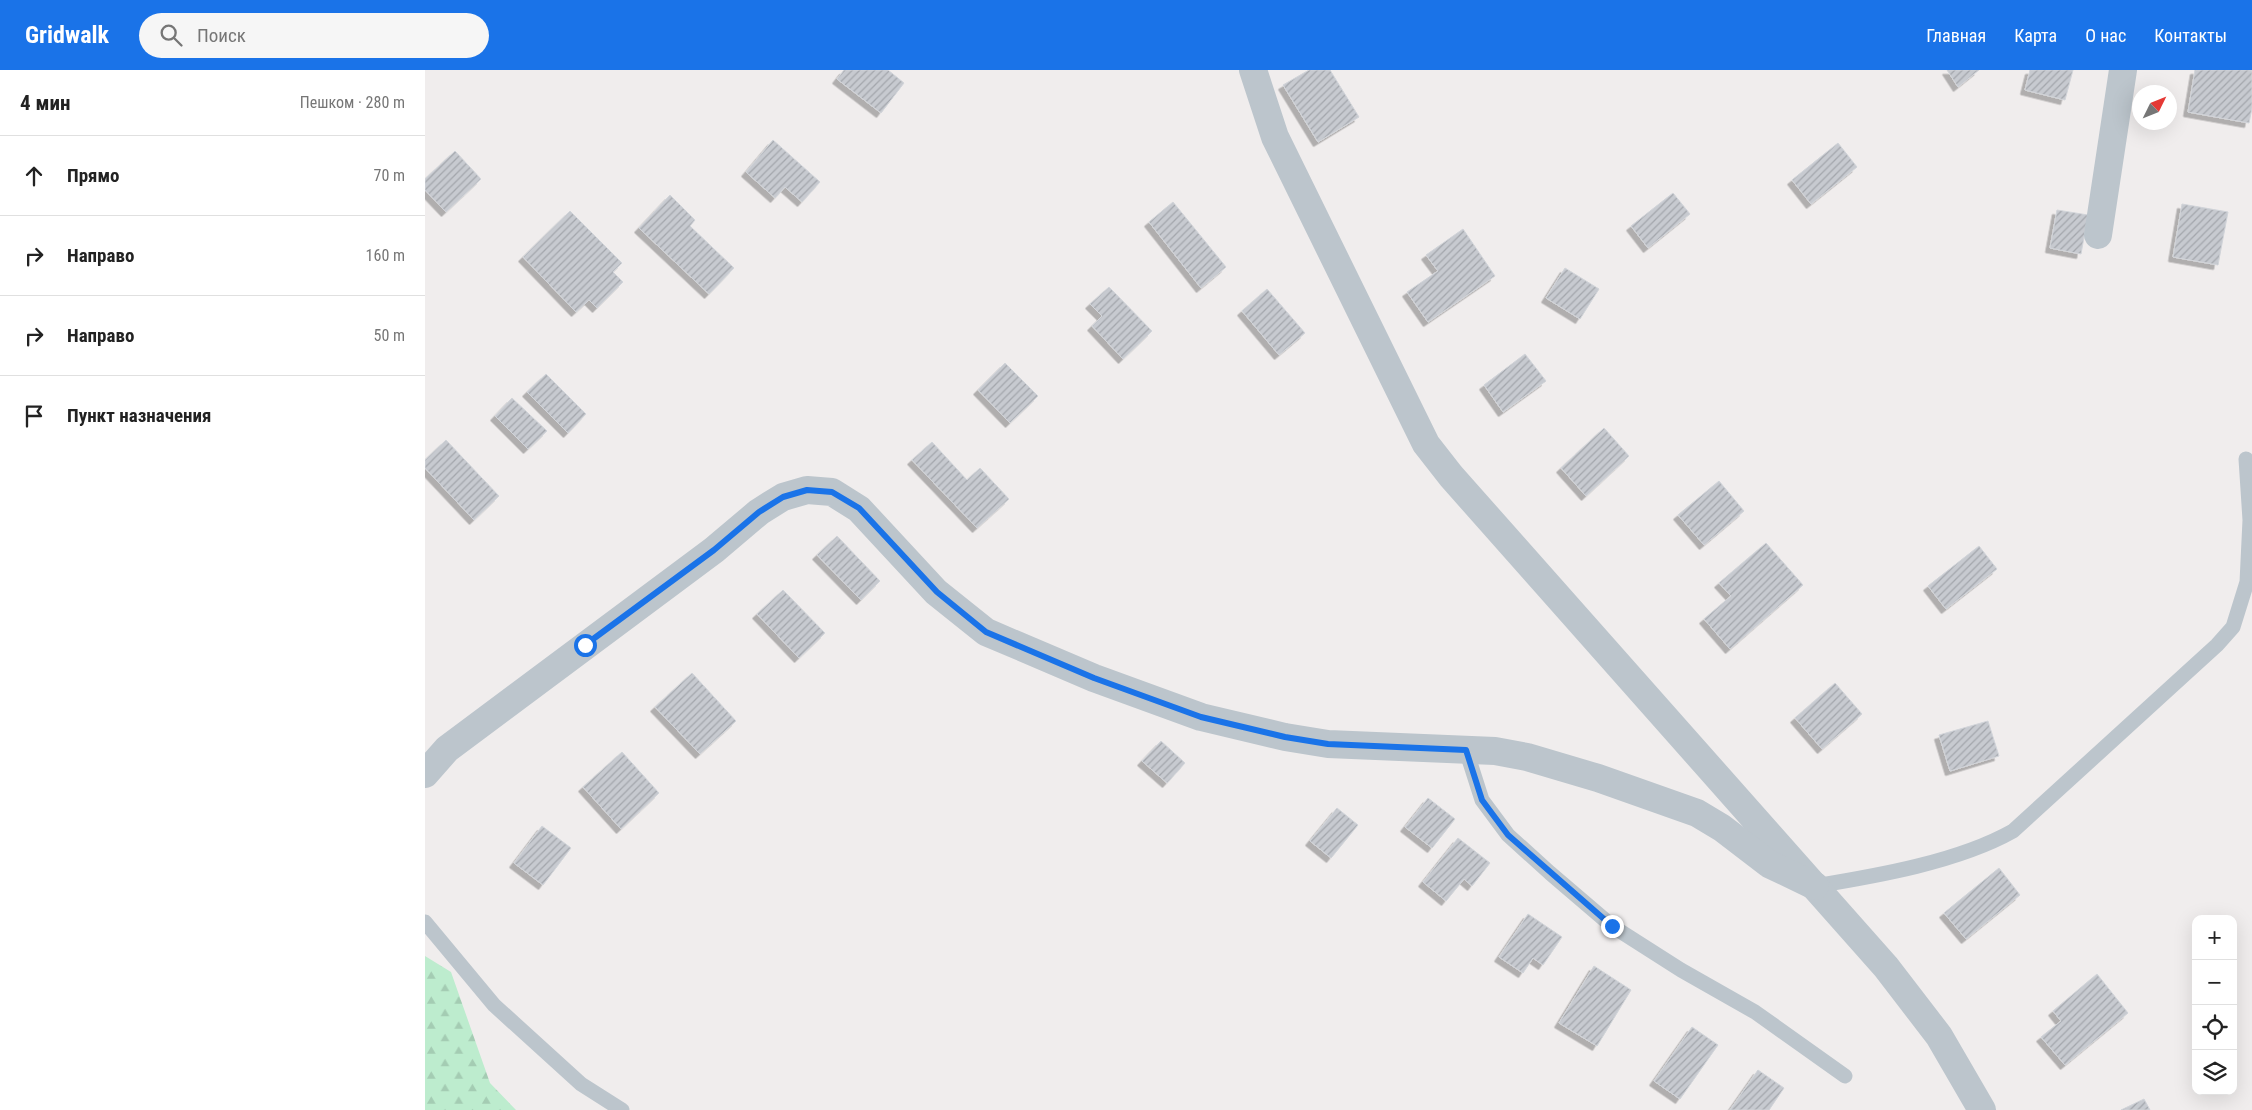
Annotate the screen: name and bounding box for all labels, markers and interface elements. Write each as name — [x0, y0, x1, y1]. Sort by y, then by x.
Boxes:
search box — [139, 13, 489, 58]
text: Gridwalk — [25, 21, 109, 49]
icon: search — [157, 21, 185, 49]
text: Поиск — [197, 24, 246, 47]
text: Главная — [1926, 25, 1986, 46]
text: Карта — [2014, 25, 2057, 46]
text: О нас — [2085, 25, 2126, 46]
text: Контакты — [2154, 25, 2227, 46]
north arrow — [2132, 85, 2177, 130]
text: 4 мин — [20, 91, 70, 115]
text: Пешком · 280 m — [300, 93, 405, 112]
icon: ahead — [20, 162, 48, 190]
text: Прямо — [67, 164, 120, 187]
text: 70 m — [373, 166, 405, 185]
icon: right — [20, 242, 48, 270]
text: Направо — [67, 244, 134, 267]
text: 160 m — [366, 246, 405, 265]
icon: right — [20, 322, 48, 350]
text: Направо — [67, 324, 134, 347]
text: 50 m — [373, 326, 405, 345]
icon: arrive — [20, 402, 48, 430]
text: Пункт назначения — [67, 404, 211, 427]
route start — [574, 634, 597, 657]
route end — [1601, 915, 1624, 938]
map controls — [2192, 915, 2237, 1095]
button: + — [2192, 915, 2237, 960]
button: − — [2192, 960, 2237, 1005]
button: locate — [2192, 1005, 2237, 1050]
button: layers — [2192, 1050, 2237, 1095]

